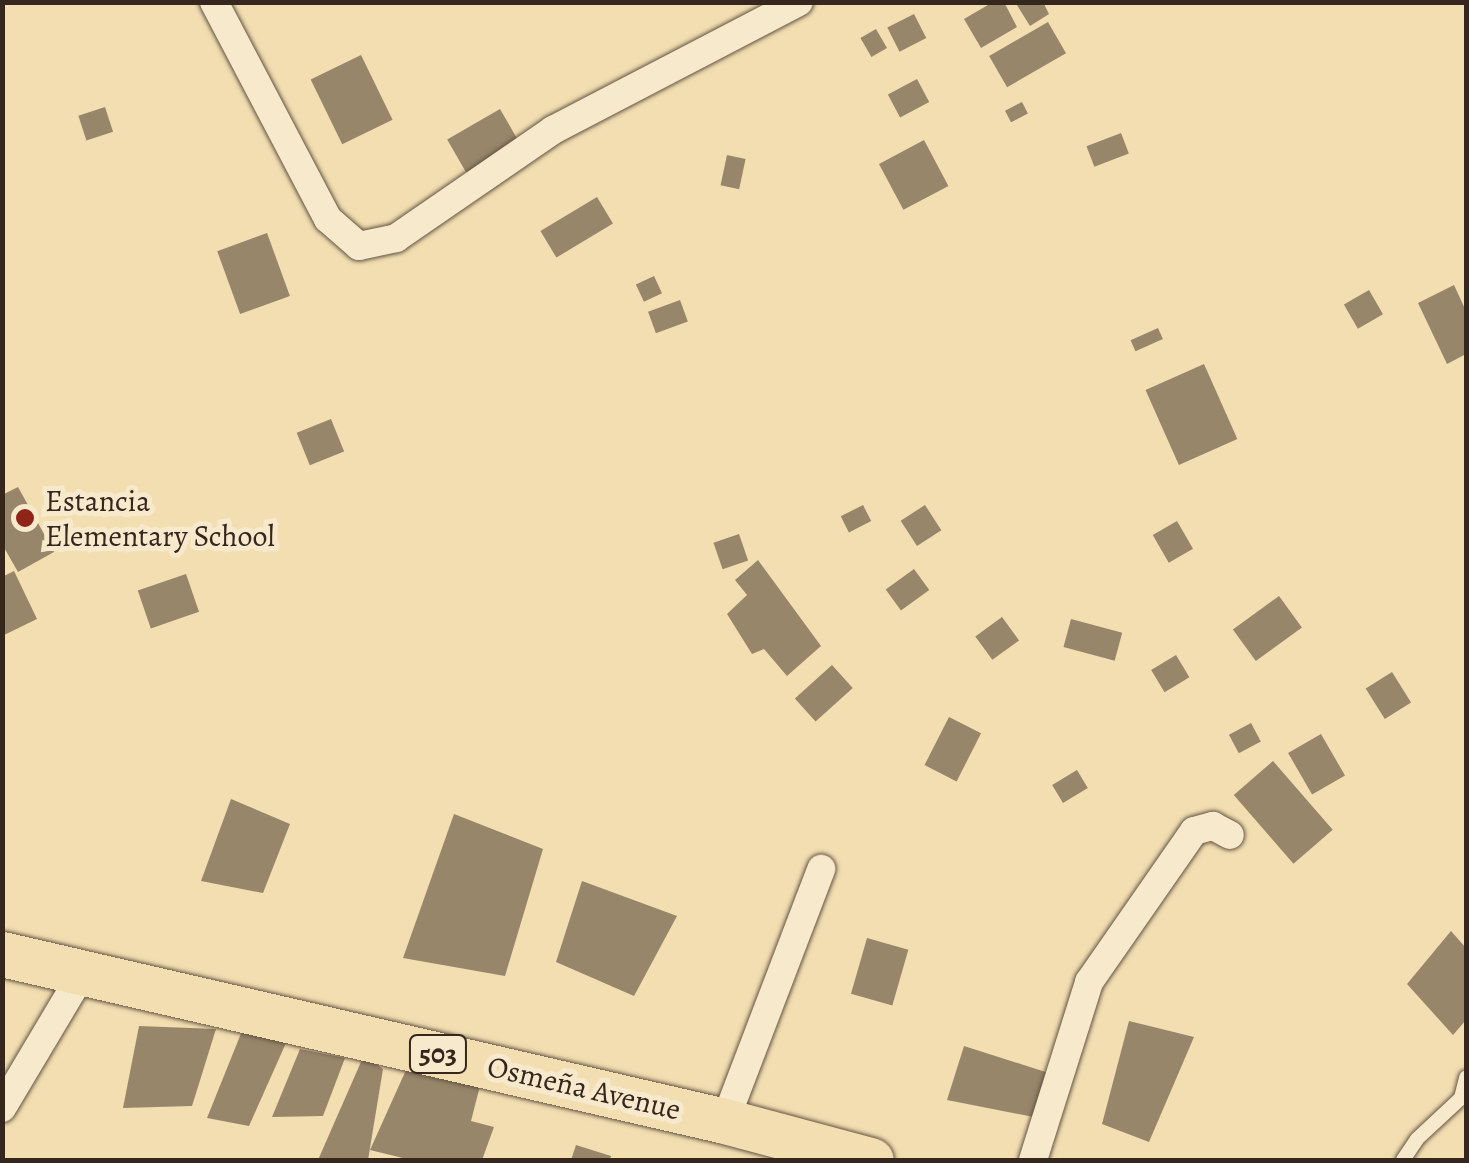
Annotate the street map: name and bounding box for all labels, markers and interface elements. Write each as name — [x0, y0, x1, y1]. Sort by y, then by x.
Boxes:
place label: Estancia Elementary School — [45, 483, 275, 554]
marker: Estancia Elementary School — [14, 507, 36, 529]
road number: 503 — [408, 1031, 468, 1077]
street label: Osmeña Avenue — [484, 1048, 684, 1128]

